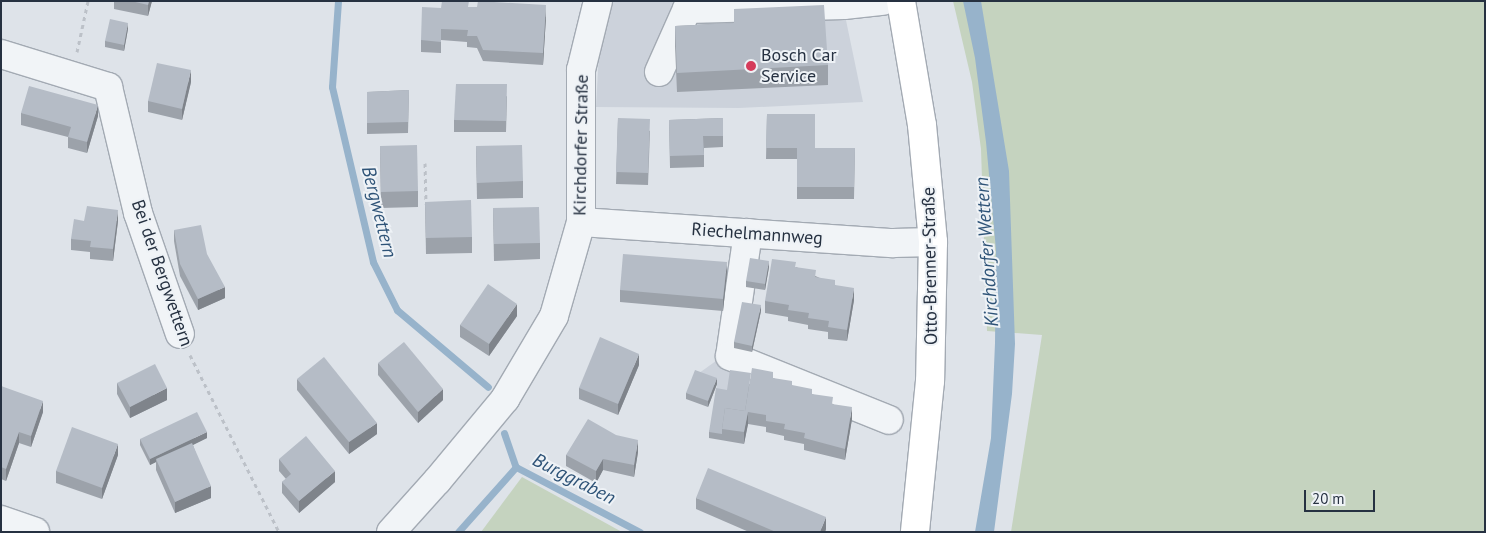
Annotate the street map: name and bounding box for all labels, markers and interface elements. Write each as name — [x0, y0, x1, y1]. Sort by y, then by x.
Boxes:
place label: Bosch Car Service — [761, 45, 837, 88]
marker: Bosch Car Service — [745, 60, 757, 72]
street label: Kirchdorfer Straße — [569, 74, 593, 216]
water label: Bergwettern — [357, 164, 401, 260]
water label: Kirchdorfer Wettern — [970, 176, 1004, 328]
street label: Otto-Brenner-Straße — [918, 187, 942, 345]
street label: Bei der Bergwettern — [127, 197, 197, 349]
street label: Riechelmannweg — [691, 219, 823, 249]
water label: Burggraben — [529, 448, 619, 510]
scale bar — [1306, 480, 1377, 512]
text: 20 m — [1312, 489, 1345, 508]

